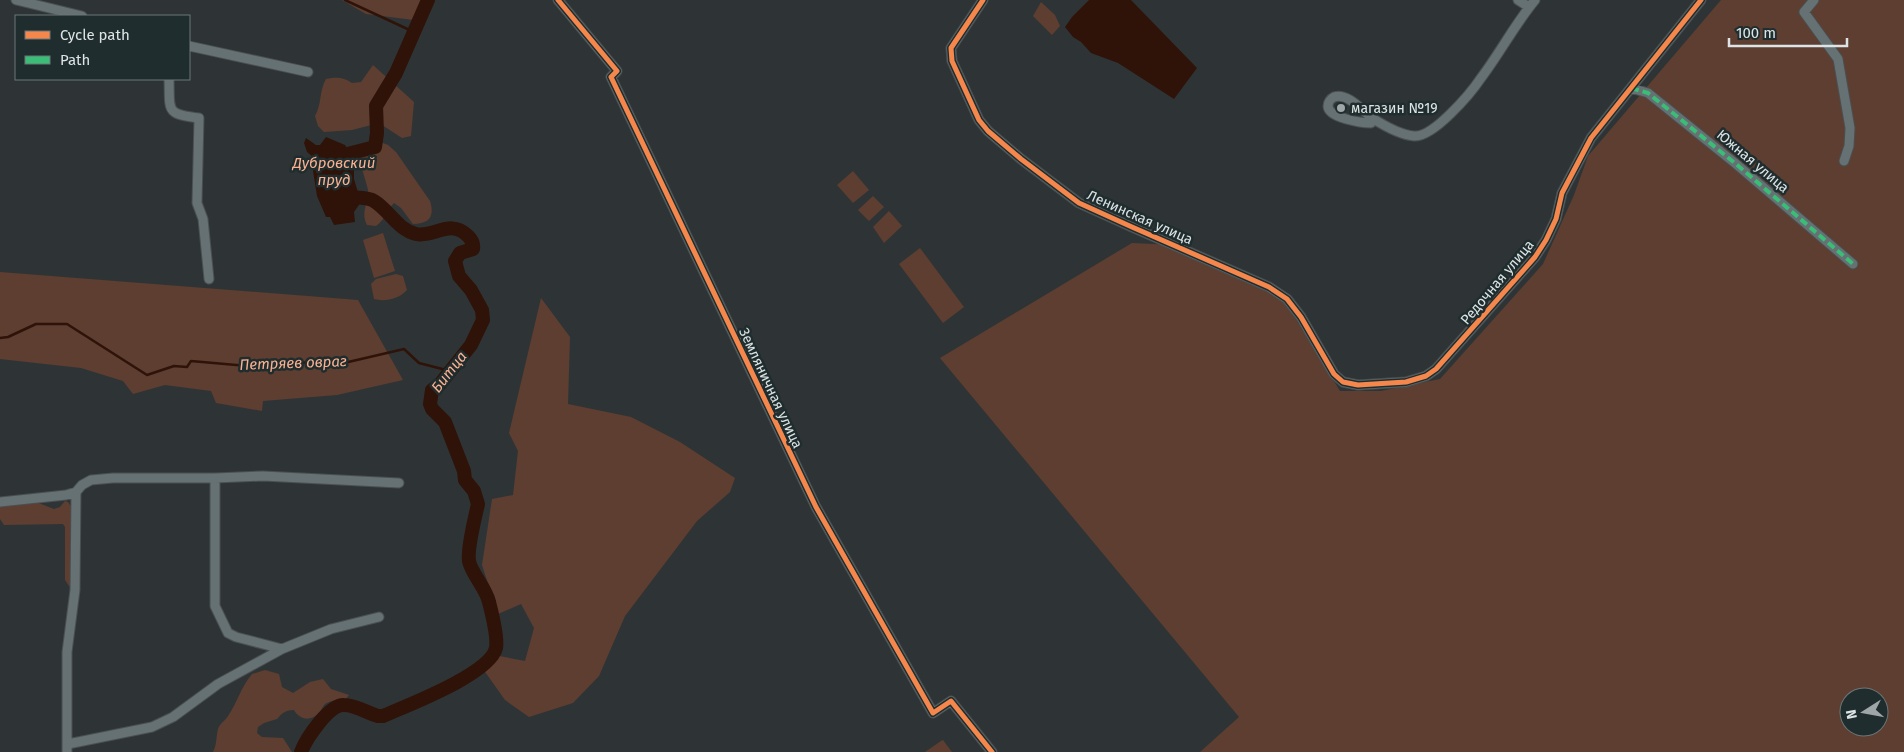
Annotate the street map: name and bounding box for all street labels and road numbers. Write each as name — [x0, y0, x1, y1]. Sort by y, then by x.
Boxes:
street label: Южная улица — [1713, 126, 1792, 196]
street label: Ленинская улица — [1084, 187, 1195, 248]
street label: Редочная улица — [1457, 237, 1538, 328]
street label: Земляничная улица — [735, 325, 806, 451]

